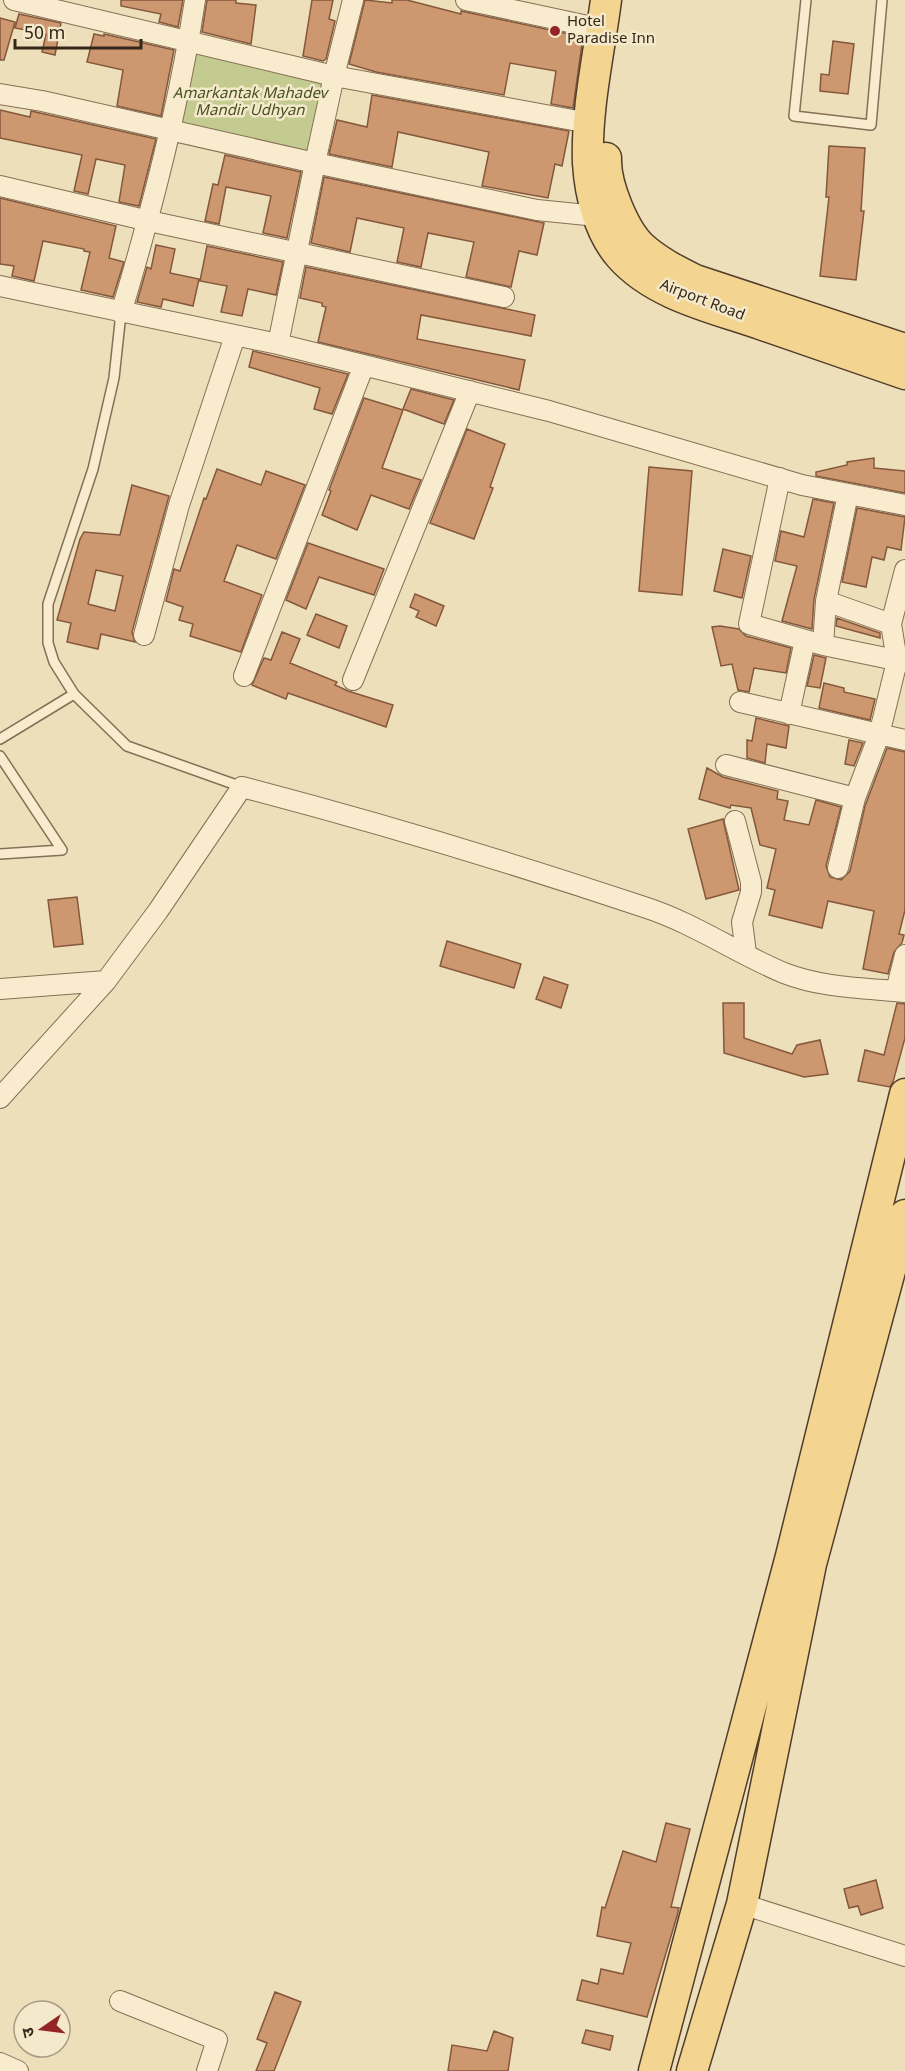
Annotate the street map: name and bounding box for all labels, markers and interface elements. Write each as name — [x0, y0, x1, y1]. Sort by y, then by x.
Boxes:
scale bar — [15, 12, 141, 50]
place label: Hotel Paradise Inn — [567, 13, 655, 49]
text: 50 m — [24, 23, 65, 46]
marker: Hotel Paradise Inn — [548, 24, 562, 38]
park label: Amarkantak Mahadev Mandir Udhyan — [173, 85, 330, 121]
street label: Airport Road — [657, 276, 747, 326]
north arrow — [12, 1999, 72, 2059]
text: उ — [18, 2024, 41, 2039]

